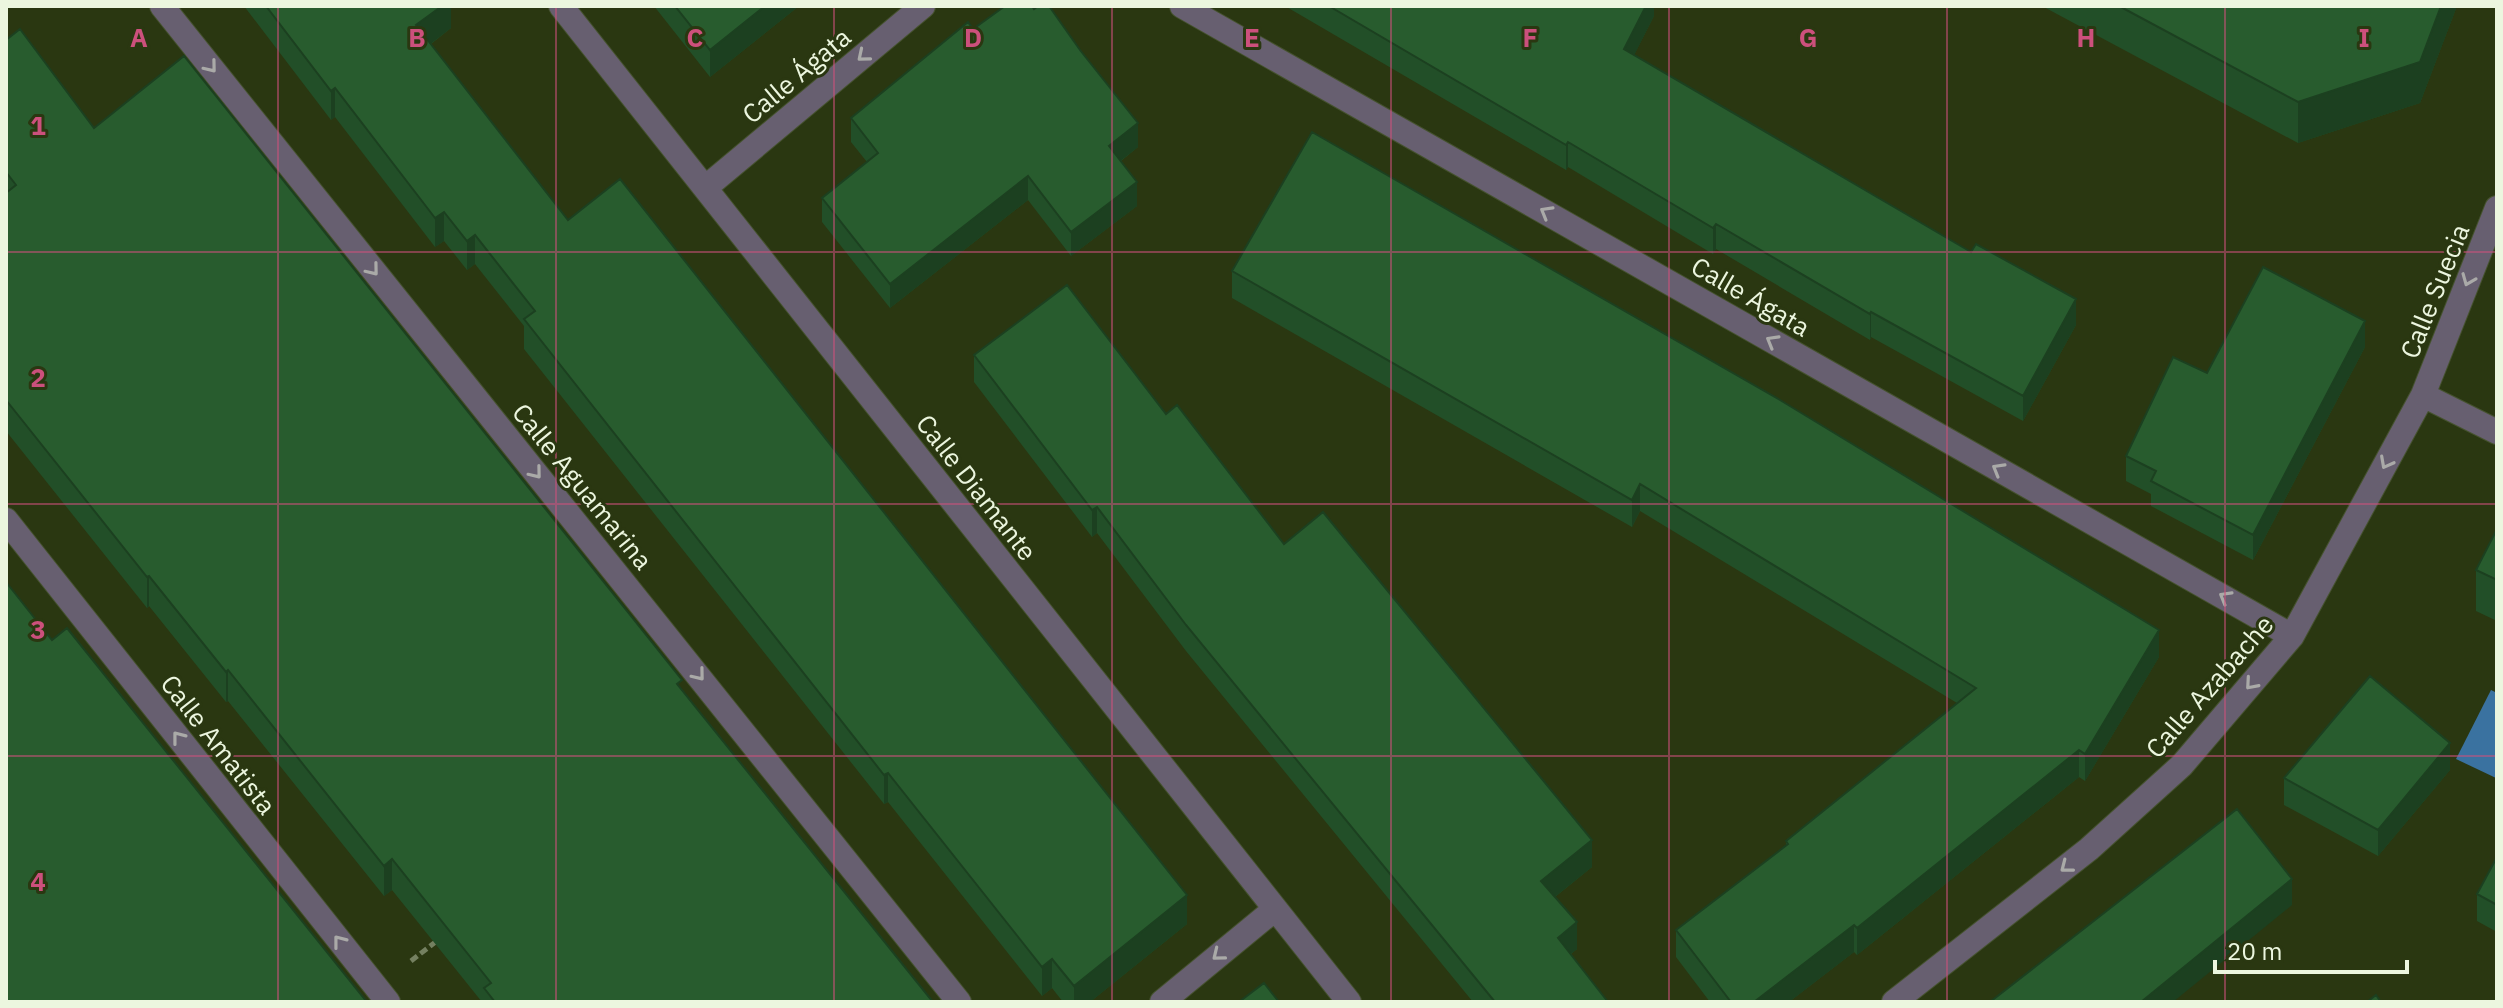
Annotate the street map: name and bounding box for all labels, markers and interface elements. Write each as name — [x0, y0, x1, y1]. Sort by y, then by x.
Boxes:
text: A — [130, 20, 148, 54]
text: B — [408, 20, 426, 54]
text: C — [687, 20, 704, 54]
street label: Calle Ágata — [735, 20, 857, 130]
text: D — [964, 20, 982, 54]
text: E — [1244, 20, 1260, 54]
text: F — [1522, 20, 1538, 54]
text: G — [1799, 20, 1817, 54]
text: H — [2077, 20, 2095, 54]
text: I — [2358, 20, 2370, 54]
one-way arrow — [858, 46, 873, 61]
one-way arrow — [201, 58, 215, 73]
text: 1 — [30, 108, 46, 142]
one-way arrow — [1540, 206, 1555, 222]
street label: Calle Suecia — [2392, 219, 2476, 363]
street label: Calle Ágata — [1685, 248, 1817, 344]
one-way arrow — [364, 261, 378, 276]
one-way arrow — [2461, 272, 2478, 286]
one-way arrow — [1766, 335, 1780, 350]
text: 2 — [30, 360, 46, 394]
street label: Calle Aguamarina — [505, 396, 661, 576]
street label: Calle Diamante — [909, 407, 1045, 567]
one-way arrow — [2380, 455, 2395, 470]
one-way arrow — [526, 463, 541, 478]
one-way arrow — [1993, 463, 2007, 479]
one-way arrow — [2219, 591, 2233, 607]
street label: Calle Azabache — [2138, 608, 2280, 764]
text: 3 — [30, 612, 46, 646]
one-way arrow — [689, 666, 703, 681]
street label: Calle Amatista — [154, 667, 284, 821]
one-way arrow — [2246, 675, 2261, 690]
one-way arrow — [173, 732, 188, 746]
one-way arrow — [2060, 857, 2075, 871]
text: 4 — [30, 864, 46, 898]
scale bar — [2215, 924, 2407, 974]
one-way arrow — [335, 935, 349, 950]
text: 20 m — [2227, 935, 2282, 967]
one-way arrow — [1212, 946, 1227, 960]

